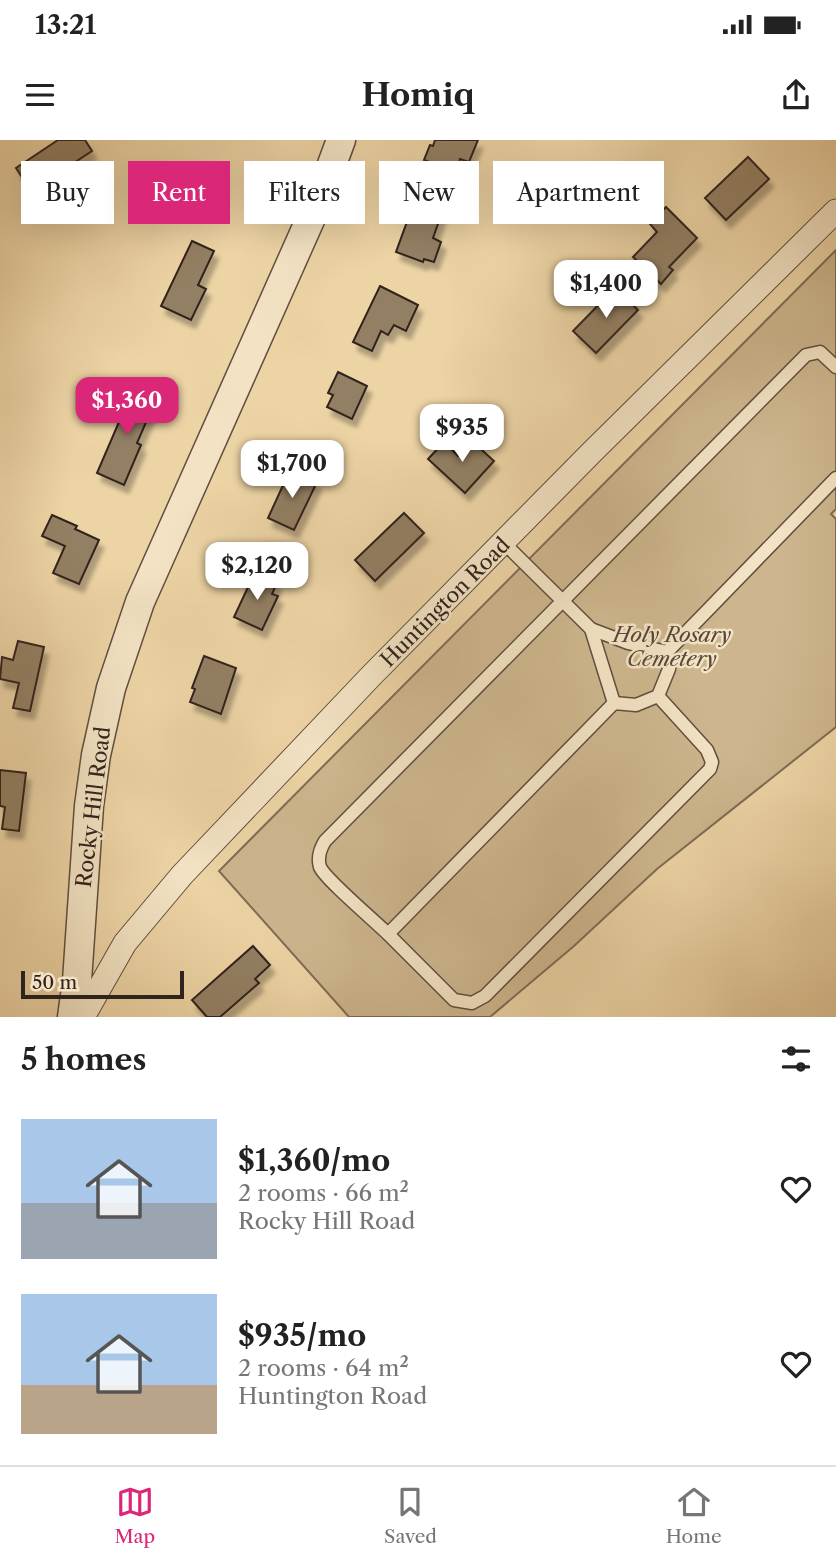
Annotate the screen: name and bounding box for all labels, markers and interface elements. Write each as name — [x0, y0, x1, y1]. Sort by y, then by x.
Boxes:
text: 13:21 — [35, 9, 96, 41]
text: Homiq — [361, 75, 475, 114]
icon: menu — [21, 76, 59, 114]
icon: share — [777, 76, 815, 114]
chip: Buy — [21, 161, 114, 224]
chip: Rent — [128, 161, 230, 224]
chip: Filters — [244, 161, 365, 224]
chip: New — [379, 161, 479, 224]
chip: Apartment — [493, 161, 664, 224]
pin: $1,400 — [549, 260, 663, 320]
text: $1,400 — [570, 269, 642, 297]
pin: $1,360 — [70, 378, 184, 437]
text: $1,360 — [92, 386, 162, 414]
pin: $935 — [421, 404, 503, 464]
text: $935 — [436, 413, 488, 441]
pin: $1,700 — [235, 440, 349, 500]
text: $1,700 — [257, 449, 327, 477]
street label: Huntington Road — [375, 532, 515, 672]
pin: $2,120 — [200, 542, 314, 602]
text: $2,120 — [221, 551, 293, 579]
park label: Holy Rosary Cemetery — [611, 622, 732, 671]
street label: Rocky Hill Road — [71, 725, 115, 889]
scale bar — [21, 968, 184, 1000]
text: 50 m — [32, 971, 77, 994]
icon: filters — [777, 1040, 815, 1078]
text: 5 homes — [21, 1041, 146, 1078]
text: $1,360/mo — [238, 1142, 390, 1179]
icon: home — [77, 1147, 161, 1231]
icon: heart — [777, 1170, 815, 1208]
text: 2 rooms · 66 m² — [238, 1179, 409, 1207]
text: Rocky Hill Road — [238, 1207, 415, 1235]
text: $935/mo — [238, 1317, 366, 1354]
icon: home — [77, 1322, 161, 1406]
icon: heart — [777, 1345, 815, 1383]
text: 2 rooms · 64 m² — [238, 1354, 409, 1382]
text: Huntington Road — [238, 1382, 427, 1410]
tab: Map — [114, 1483, 155, 1548]
tab: Saved — [384, 1483, 437, 1548]
tab: Home — [666, 1483, 722, 1548]

